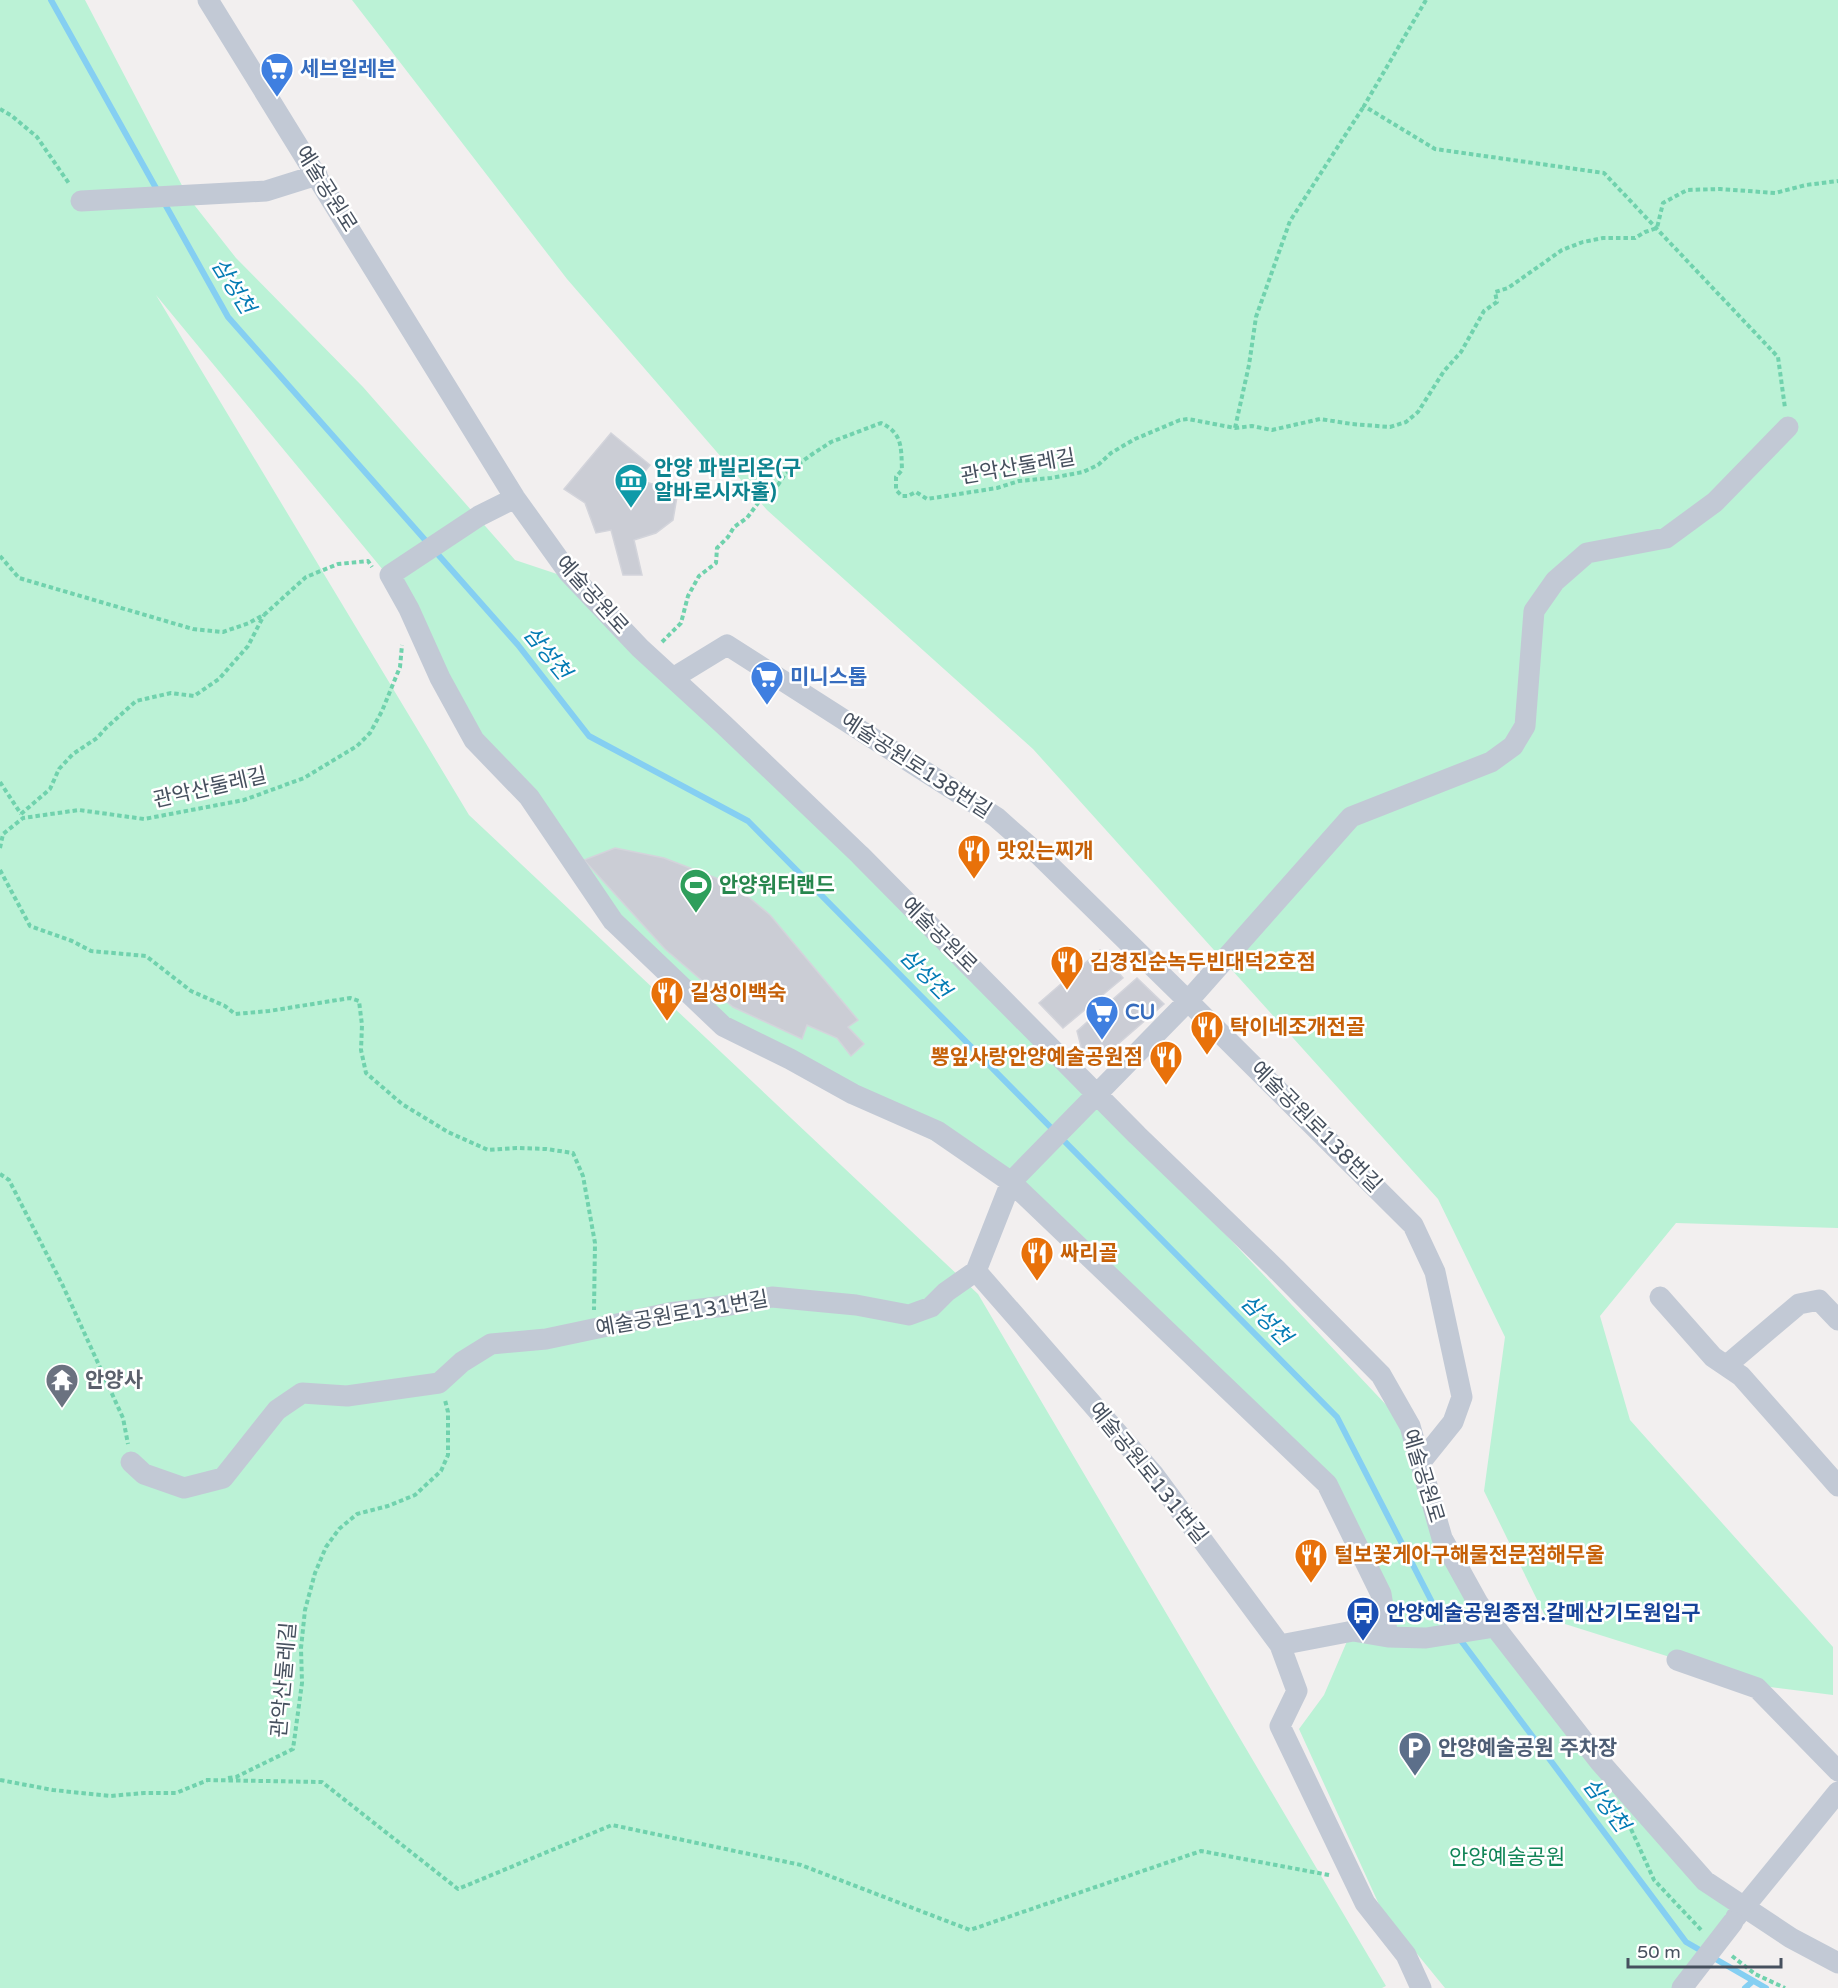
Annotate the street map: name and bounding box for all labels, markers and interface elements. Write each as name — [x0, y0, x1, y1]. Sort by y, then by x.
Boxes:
supermarket icon: 세브일레븐 — [259, 51, 295, 98]
place label: 세브일레븐 — [300, 57, 397, 82]
street label: 예술공원로 — [290, 141, 362, 237]
water label: 삼성천 — [206, 253, 262, 321]
street label: 관악산둘레길 — [959, 445, 1077, 489]
place label: 안양 파빌리온(구 알바로시자홀) — [654, 456, 801, 505]
museum icon: 안양 파빌리온(구 알바로시자홀) — [613, 462, 649, 509]
street label: 예술공원로 — [550, 551, 634, 639]
water label: 삼성천 — [518, 621, 578, 687]
supermarket icon: 미니스톱 — [749, 659, 785, 706]
place label: 미니스톱 — [790, 665, 867, 690]
street label: 예술공원로138번길 — [836, 708, 996, 824]
street label: 관악산둘레길 — [151, 763, 269, 813]
restaurant icon: 맛있는찌개 — [956, 833, 992, 880]
place label: 맛있는찌개 — [997, 839, 1094, 864]
sports icon: 안양워터랜드 — [678, 867, 714, 914]
place label: 안양워터랜드 — [719, 873, 835, 898]
street label: 예술공원로 — [896, 892, 982, 978]
water label: 삼성천 — [894, 943, 958, 1007]
restaurant icon: 김경진순녹두빈대덕2호점 — [1049, 944, 1085, 991]
place label: 김경진순녹두빈대덕2호점 — [1090, 950, 1316, 975]
restaurant icon: 길성이백숙 — [649, 975, 685, 1022]
place label: 길성이백숙 — [690, 981, 787, 1006]
supermarket icon: CU — [1084, 994, 1120, 1041]
place label: CU — [1125, 1000, 1156, 1025]
restaurant icon: 탁이네조개전골 — [1189, 1009, 1225, 1056]
place label: 탁이네조개전골 — [1230, 1015, 1365, 1040]
restaurant icon: 뽕잎사랑안양예술공원점 — [1148, 1039, 1184, 1086]
place label: 뽕잎사랑안양예술공원점 — [930, 1045, 1143, 1070]
street label: 예술공원로138번길 — [1245, 1056, 1387, 1198]
restaurant icon: 싸리골 — [1019, 1235, 1055, 1282]
place label: 싸리골 — [1060, 1241, 1118, 1266]
street label: 예술공원로131번길 — [594, 1287, 770, 1341]
water label: 삼성천 — [1235, 1289, 1299, 1353]
temple icon: 안양사 — [44, 1362, 80, 1409]
place label: 안양사 — [85, 1368, 143, 1393]
street label: 예술공원로131번길 — [1083, 1397, 1213, 1549]
street label: 예술공원로 — [1397, 1426, 1449, 1526]
restaurant icon: 털보꽃게아구해물전문점해무울 — [1293, 1537, 1329, 1584]
place label: 털보꽃게아구해물전문점해무울 — [1334, 1543, 1604, 1568]
bus stop icon: 안양예술공원종점.갈메산기도원입구 — [1345, 1595, 1381, 1642]
place label: 안양예술공원종점.갈메산기도원입구 — [1386, 1601, 1701, 1626]
street label: 관악산둘레길 — [266, 1621, 302, 1739]
parking icon: 안양예술공원 주차장 — [1397, 1730, 1433, 1777]
place label: 안양예술공원 주차장 — [1438, 1736, 1617, 1761]
water label: 삼성천 — [1577, 1773, 1636, 1839]
park label: 안양예술공원 — [1449, 1845, 1565, 1870]
scale bar — [1628, 1931, 1781, 1969]
text: 50 m — [1637, 1941, 1681, 1963]

